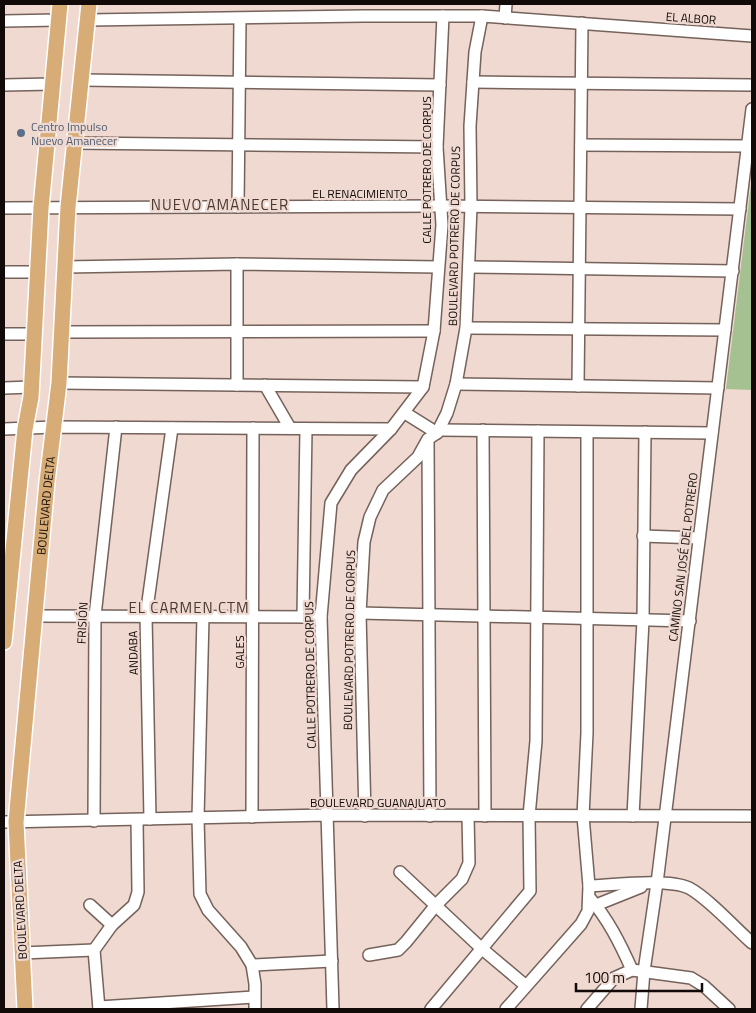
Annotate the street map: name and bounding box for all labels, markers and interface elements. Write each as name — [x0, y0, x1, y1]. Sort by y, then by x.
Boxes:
street label: EL ALBOR — [665, 7, 717, 29]
street label: CALLE POTRERO DE CORPUS — [417, 96, 436, 244]
place label: Centro Impulso Nuevo Amanecer — [31, 117, 117, 150]
marker: Centro Impulso Nuevo Amanecer — [15, 127, 27, 139]
street label: BOULEVARD POTRERO DE CORPUS — [443, 146, 465, 326]
street label: EL RENACIMIENTO — [312, 184, 408, 203]
district label: NUEVO AMANECER — [151, 193, 289, 216]
street label: BOULEVARD DELTA — [31, 455, 60, 556]
street label: CAMINO SAN JOSÉ DEL POTRERO — [663, 471, 703, 643]
street label: BOULEVARD POTRERO DE CORPUS — [338, 550, 360, 730]
district label: EL CARMEN CTM — [128, 596, 250, 619]
street label: FRISIÓN — [71, 601, 93, 645]
street label: CALLE POTRERO DE CORPUS — [299, 601, 321, 749]
street label: ANDABA — [123, 631, 143, 675]
street label: GALES — [230, 635, 249, 669]
street label: BOULEVARD GUANAJUATO — [310, 793, 446, 812]
street label: BOULEVARD DELTA — [8, 860, 32, 960]
scale bar — [576, 960, 702, 992]
text: 100 m — [584, 966, 625, 989]

